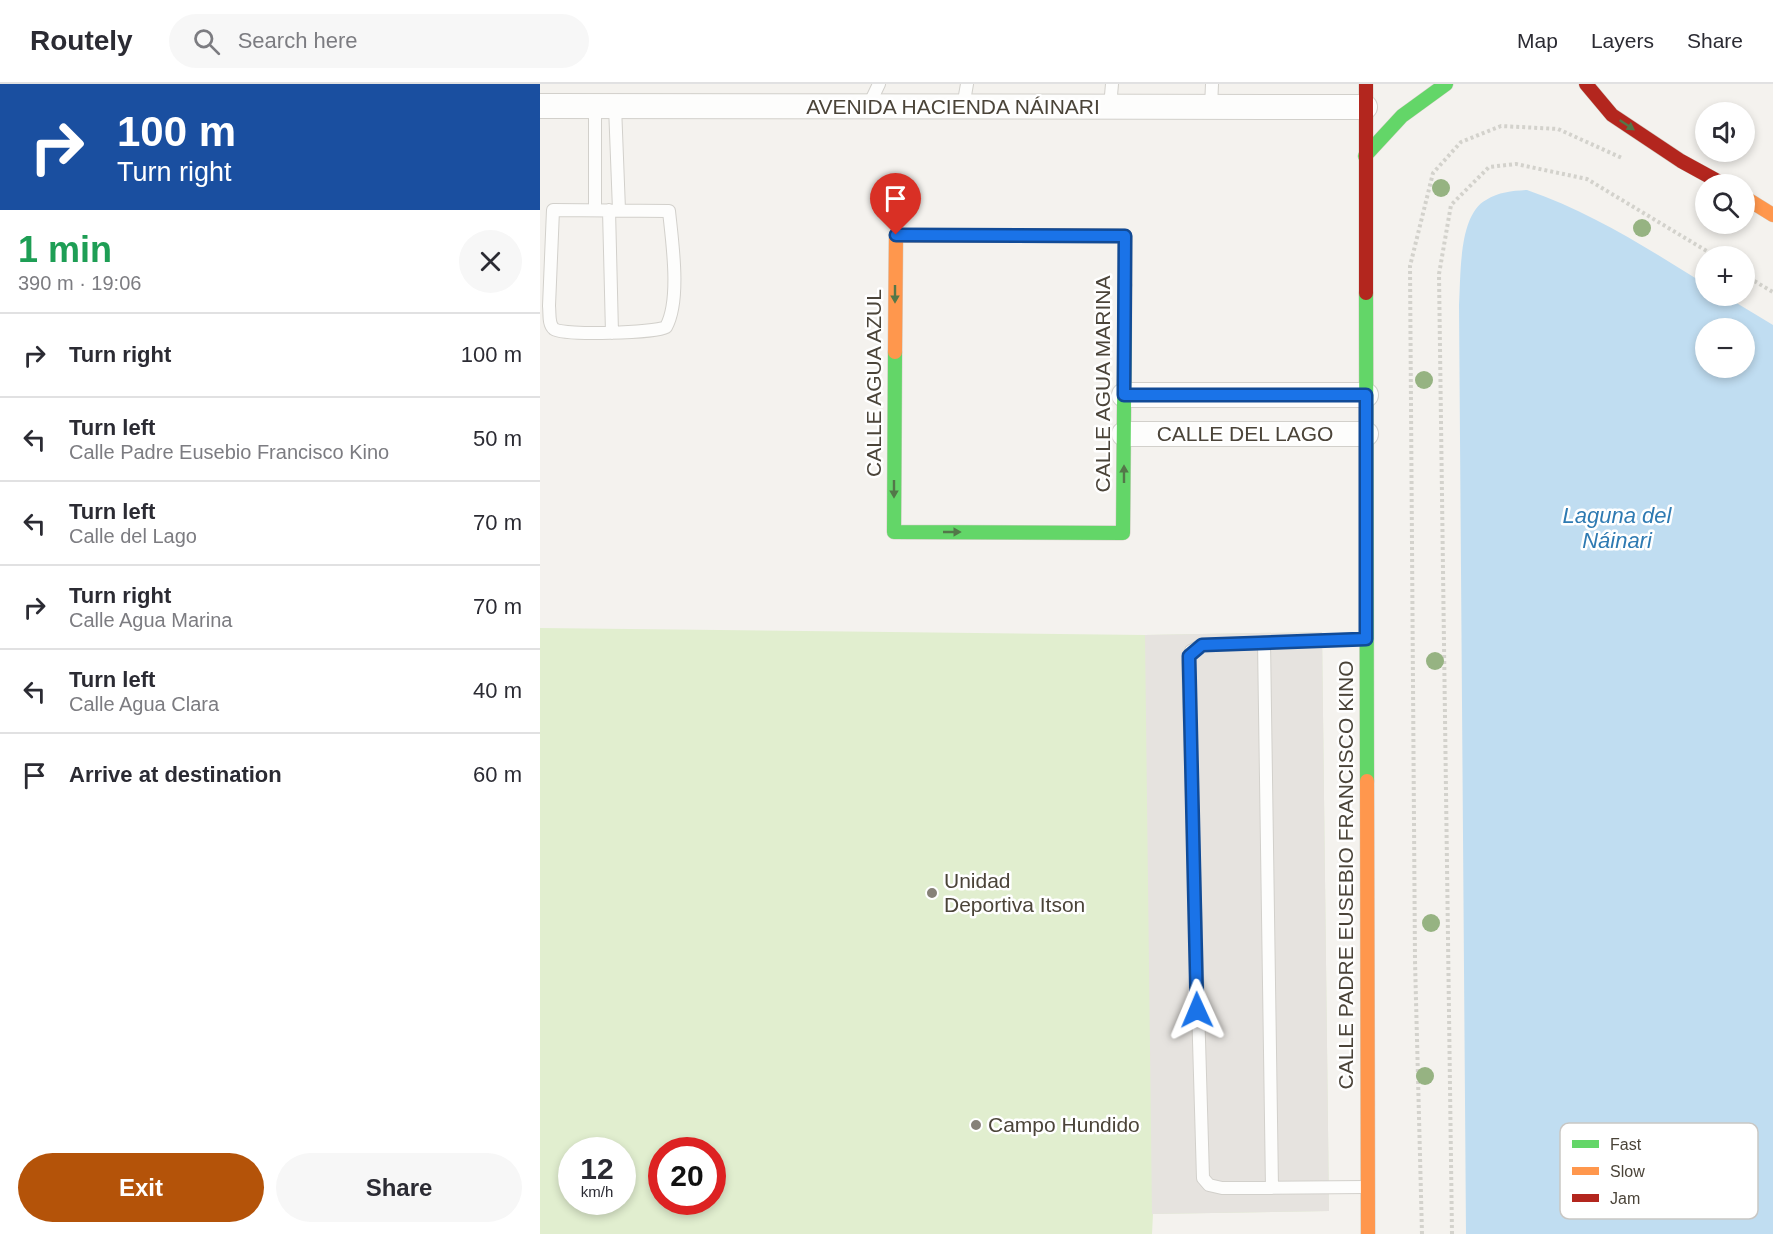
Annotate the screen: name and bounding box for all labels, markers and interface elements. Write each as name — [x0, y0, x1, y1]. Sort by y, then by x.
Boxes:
search box — [169, 14, 589, 68]
text: Routely — [30, 25, 133, 56]
icon: search — [190, 25, 223, 58]
text: Search here — [238, 28, 358, 53]
text: Map — [1517, 29, 1558, 52]
text: Layers — [1591, 29, 1654, 52]
text: Share — [1687, 29, 1743, 52]
street label: AVENIDA HACIENDA NÁINARI — [806, 95, 1100, 118]
map controls — [1695, 102, 1755, 378]
button: sound — [1695, 102, 1755, 162]
icon: right — [18, 108, 96, 186]
text: 100 m — [117, 108, 236, 155]
one-way arrow — [1619, 119, 1635, 130]
text: Turn right — [117, 157, 232, 187]
pin — [870, 173, 921, 235]
button: search — [1695, 174, 1755, 234]
icon: arrive — [879, 182, 912, 215]
text: 1 min — [18, 229, 112, 270]
button: close — [459, 230, 522, 293]
button: + — [1695, 246, 1755, 306]
text: 390 m · 19:06 — [18, 272, 141, 294]
street label: CALLE AGUA MARINA — [1091, 275, 1114, 493]
one-way arrow — [890, 284, 900, 303]
street label: CALLE AGUA AZUL — [862, 289, 885, 477]
button: − — [1695, 318, 1755, 378]
icon: right — [18, 339, 51, 372]
text: Turn right — [69, 342, 171, 367]
text: 100 m — [461, 342, 522, 367]
text: Turn left — [69, 415, 155, 440]
street label: CALLE DEL LAGO — [1157, 422, 1333, 445]
icon: left — [18, 423, 51, 456]
text: 50 m — [473, 426, 522, 451]
text: Calle Padre Eusebio Francisco Kino — [69, 441, 389, 463]
one-way arrow — [1119, 465, 1129, 484]
one-way arrow — [889, 479, 899, 498]
text: Turn left — [69, 499, 155, 524]
water label: Laguna del Náinari — [1563, 503, 1673, 553]
icon: left — [18, 507, 51, 540]
text: 70 m — [473, 510, 522, 535]
text: Calle del Lago — [69, 525, 197, 547]
one-way arrow — [943, 527, 962, 537]
text: Turn right — [69, 583, 171, 608]
icon: right — [18, 591, 51, 624]
text: 70 m — [473, 594, 522, 619]
text: Calle Agua Marina — [69, 609, 232, 631]
street label: CALLE PADRE EUSEBIO FRANCISCO KINO — [1334, 660, 1357, 1090]
text: Turn left — [69, 667, 155, 692]
icon: left — [18, 675, 51, 708]
text: 40 m — [473, 678, 522, 703]
text: Calle Agua Clara — [69, 693, 219, 715]
icon: arrive — [18, 759, 51, 792]
text: Arrive at destination — [69, 762, 282, 787]
text: 60 m — [473, 762, 522, 787]
place label: Unidad Deportiva Itson — [944, 869, 1085, 916]
marker: Unidad Deportiva Itson — [925, 886, 939, 900]
position arrow — [1165, 978, 1229, 1042]
place label: Campo Hundido — [988, 1113, 1140, 1136]
marker: Campo Hundido — [969, 1118, 983, 1132]
legend — [1560, 1123, 1758, 1219]
text: Fast — [1610, 1136, 1642, 1153]
speed limit sign: 20 — [648, 1137, 726, 1215]
text: 12 — [580, 1152, 614, 1185]
button: Exit — [18, 1153, 264, 1222]
button: Share — [276, 1153, 522, 1222]
text: Slow — [1610, 1163, 1645, 1180]
text: km/h — [581, 1183, 613, 1200]
text: Jam — [1610, 1190, 1640, 1207]

